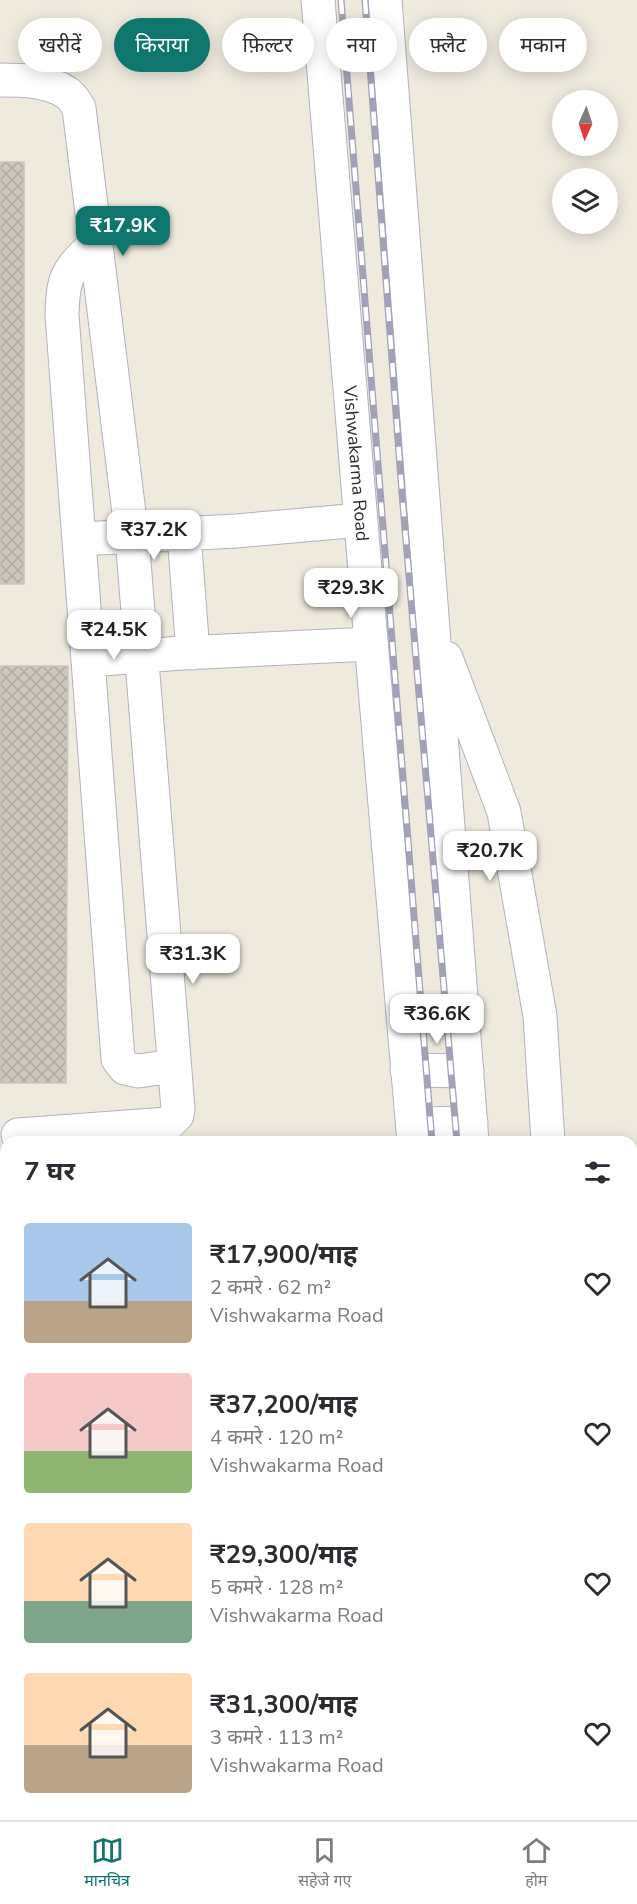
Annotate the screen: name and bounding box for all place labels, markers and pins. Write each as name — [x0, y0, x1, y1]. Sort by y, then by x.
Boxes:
pin: ₹17.9K — [74, 206, 172, 257]
pin: ₹37.2K — [105, 510, 203, 561]
pin: ₹29.3K — [302, 568, 400, 619]
pin: ₹24.5K — [65, 610, 163, 661]
pin: ₹20.7K — [441, 831, 539, 882]
pin: ₹31.3K — [144, 934, 242, 985]
pin: ₹36.6K — [388, 994, 486, 1045]

